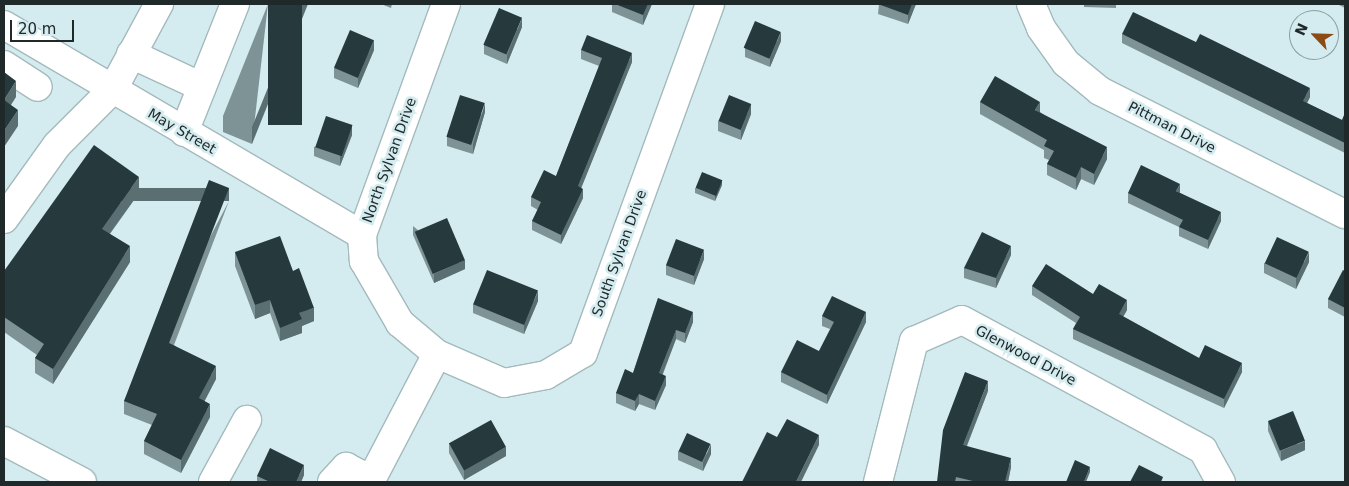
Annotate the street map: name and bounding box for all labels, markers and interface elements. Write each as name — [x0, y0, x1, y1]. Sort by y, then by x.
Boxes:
scale bar — [12, 10, 76, 42]
north arrow — [1289, 10, 1339, 60]
text: 20 m — [18, 20, 56, 38]
text: N — [1292, 21, 1311, 38]
street label: North Sylvan Drive — [359, 95, 419, 225]
street label: Pittman Drive — [1125, 98, 1219, 156]
street label: May Street — [145, 105, 219, 157]
street label: South Sylvan Drive — [588, 187, 650, 319]
street label: Glenwood Drive — [973, 321, 1079, 389]

